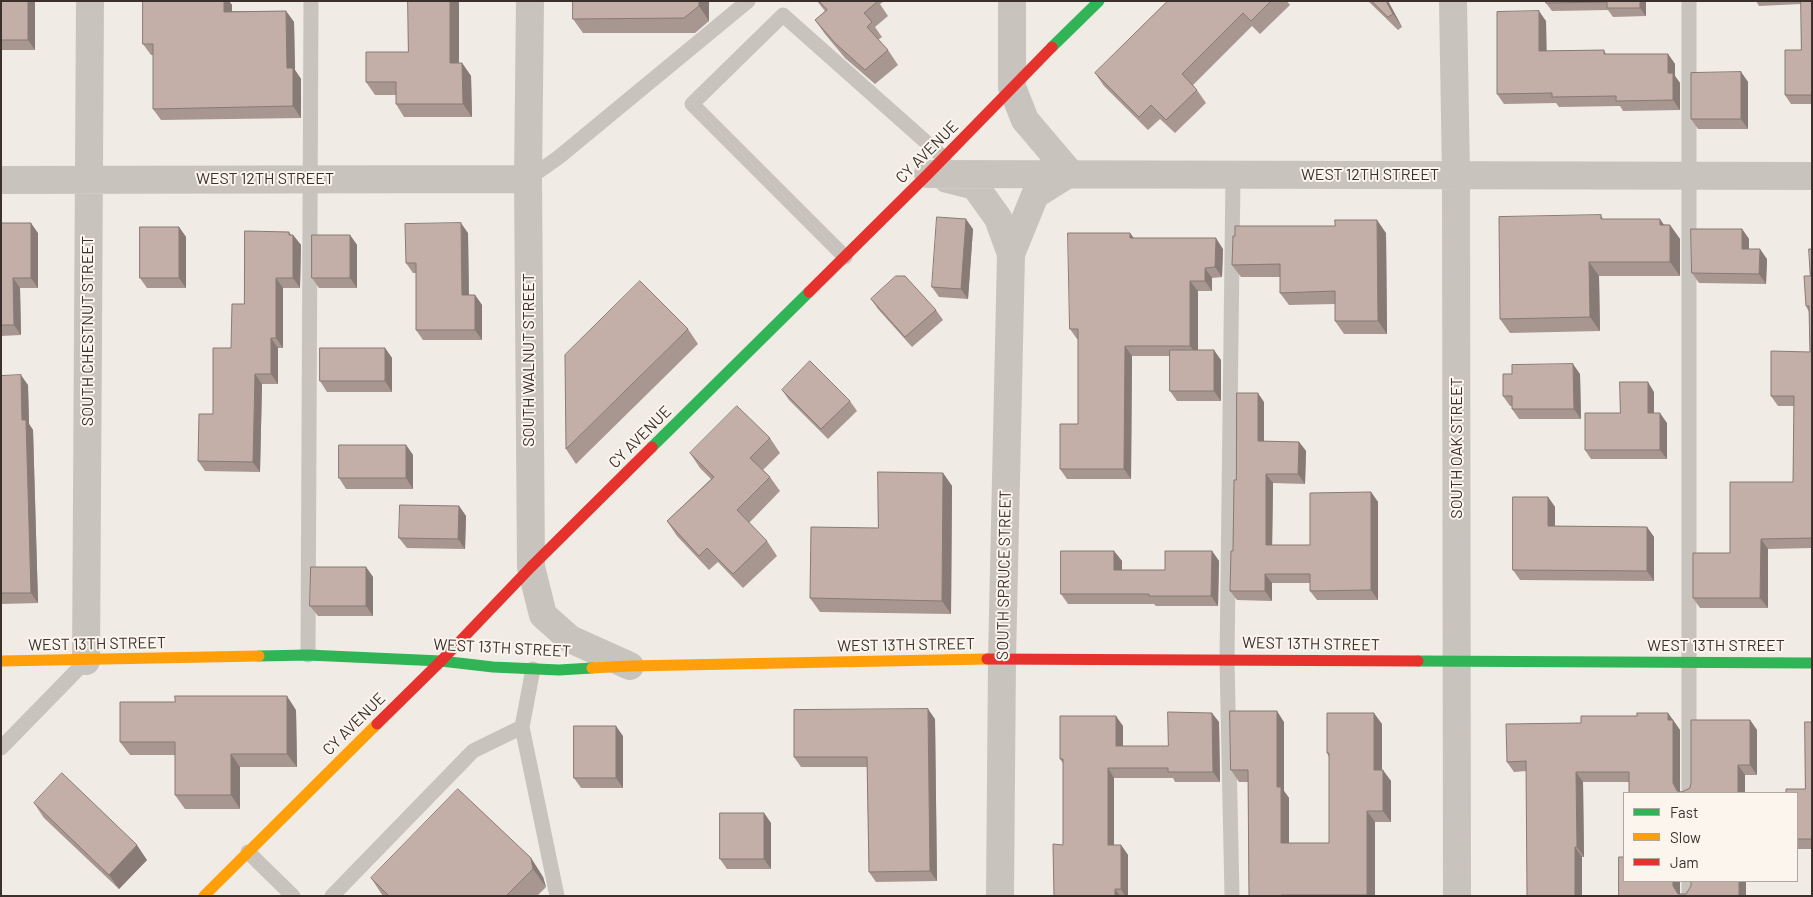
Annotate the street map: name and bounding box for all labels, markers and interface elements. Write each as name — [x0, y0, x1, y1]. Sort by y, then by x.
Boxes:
street label: CY AVENUE — [892, 117, 962, 187]
street label: WEST 12TH STREET — [1301, 165, 1439, 185]
street label: WEST 12TH STREET — [196, 169, 334, 189]
street label: SOUTH CHESTNUT STREET — [78, 236, 98, 426]
street label: SOUTH WALNUT STREET — [519, 273, 539, 447]
street label: SOUTH OAK STREET — [1447, 377, 1467, 519]
street label: CY AVENUE — [605, 402, 675, 472]
street label: SOUTH SPRUCE STREET — [993, 490, 1015, 660]
street label: WEST 13TH STREET — [28, 633, 166, 655]
street label: WEST 13TH STREET — [1242, 633, 1380, 655]
street label: WEST 13TH STREET — [837, 634, 975, 656]
street label: WEST 13TH STREET — [433, 635, 571, 661]
street label: WEST 13TH STREET — [1647, 636, 1785, 656]
street label: CY AVENUE — [319, 689, 389, 759]
legend — [1623, 792, 1798, 882]
text: Fast — [1670, 803, 1698, 821]
text: Slow — [1670, 828, 1701, 846]
text: Jam — [1670, 853, 1699, 871]

